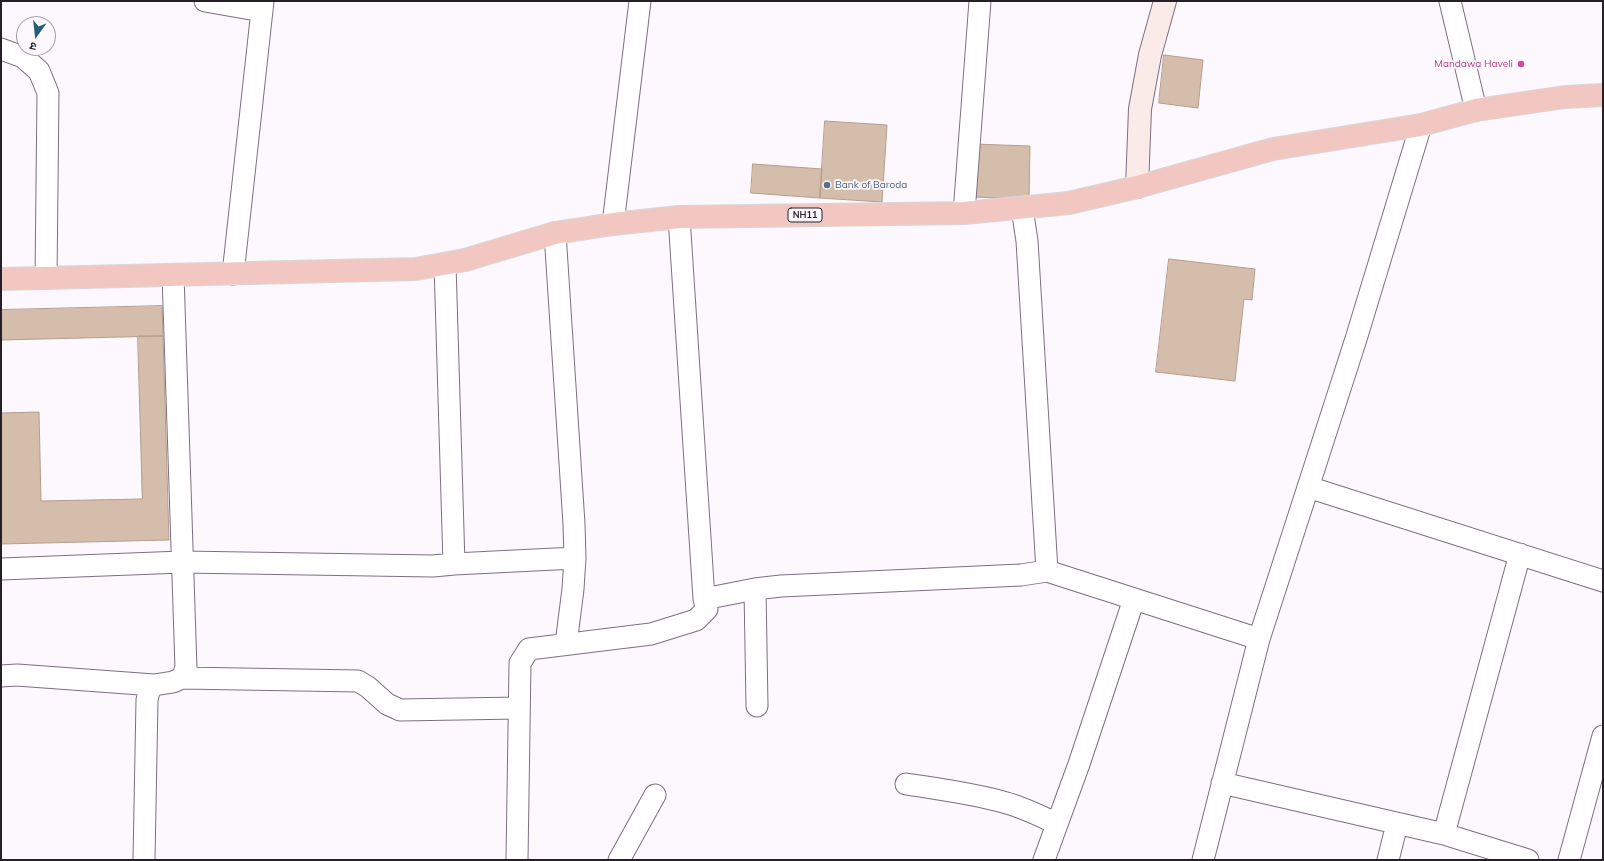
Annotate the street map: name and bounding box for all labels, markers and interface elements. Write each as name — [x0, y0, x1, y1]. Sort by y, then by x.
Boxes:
north arrow — [16, 16, 56, 56]
text: उ — [28, 39, 38, 54]
place label: Mandawa Haveli — [1434, 58, 1513, 70]
marker: Mandawa Haveli — [1516, 59, 1526, 69]
place label: Bank of Baroda — [835, 179, 907, 191]
marker: Bank of Baroda — [822, 180, 832, 190]
road number: NH11 — [788, 208, 822, 222]

